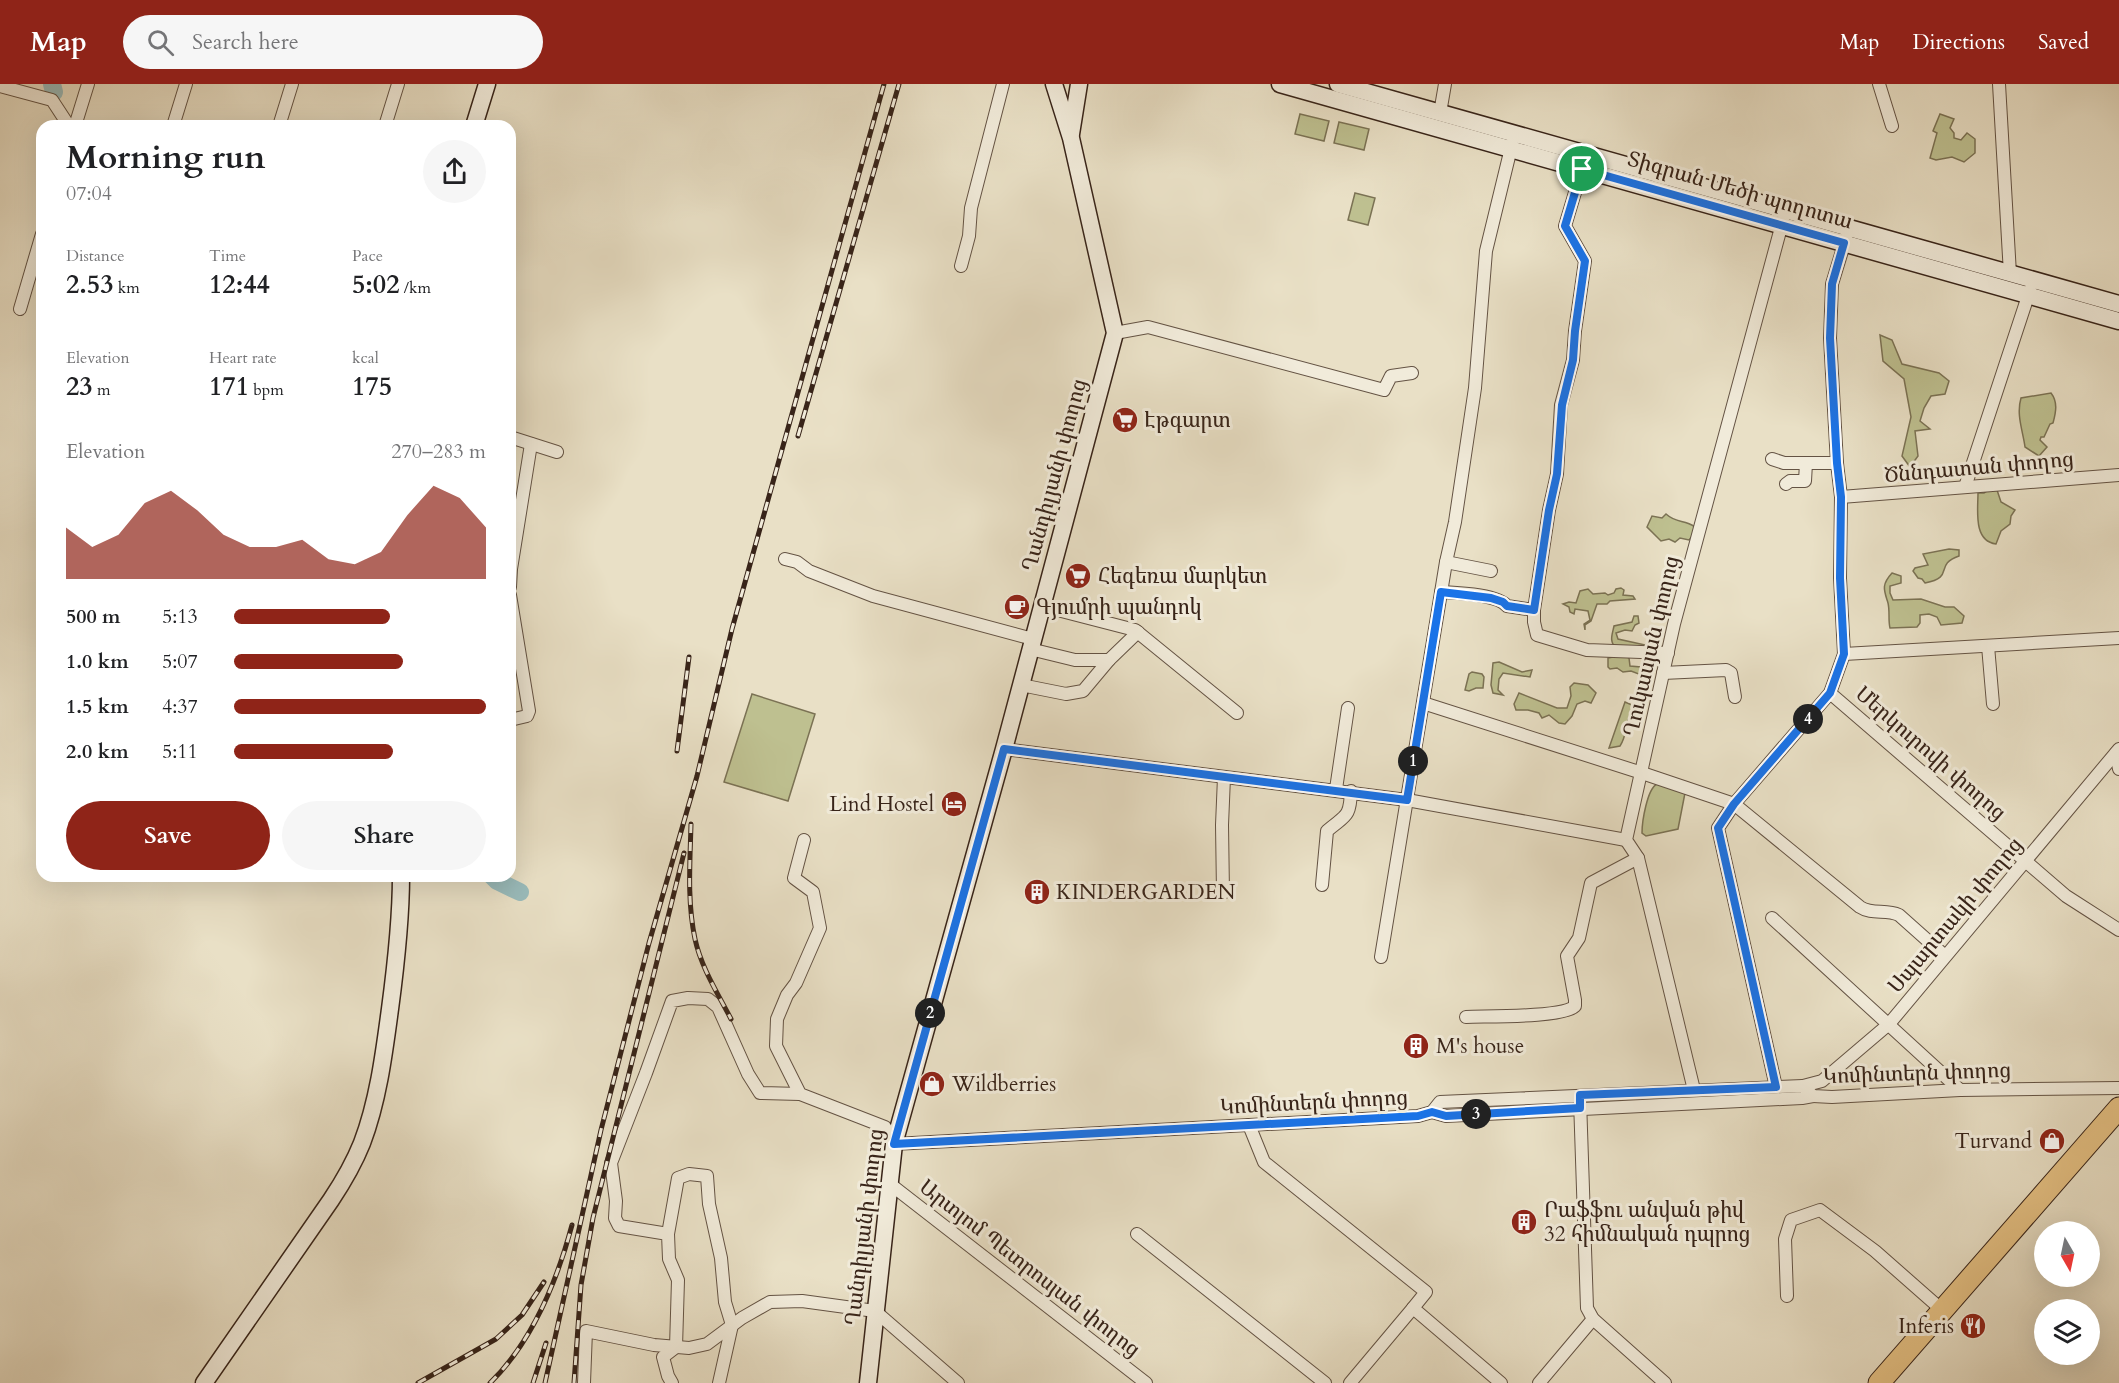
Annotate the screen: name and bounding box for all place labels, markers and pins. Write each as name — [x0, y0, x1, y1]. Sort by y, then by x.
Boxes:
pin — [1556, 143, 1607, 194]
supermarket icon: Էթգարտ — [1110, 405, 1140, 435]
place label: Էթգարտ — [1144, 406, 1231, 435]
supermarket icon: Հեգեռա մարկետ — [1063, 561, 1093, 591]
place label: Հեգեռա մարկետ — [1098, 562, 1267, 591]
cafe icon: Գյումրի պանդոկ — [1002, 592, 1032, 622]
place label: Գյումրի պանդոկ — [1036, 593, 1202, 622]
pin: 4 — [1793, 704, 1823, 734]
pin: 1 — [1398, 746, 1428, 776]
hotel icon: Lind Hostel — [939, 789, 969, 819]
place label: Lind Hostel — [829, 790, 934, 819]
building icon: KINDERGARDEN — [1022, 877, 1052, 907]
place label: KINDERGARDEN — [1056, 878, 1235, 907]
pin: 2 — [915, 998, 945, 1028]
building icon: M's house — [1401, 1031, 1431, 1061]
place label: M's house — [1436, 1032, 1524, 1061]
shop icon: Wildberries — [917, 1069, 947, 1099]
place label: Wildberries — [951, 1070, 1056, 1099]
pin: 3 — [1461, 1099, 1491, 1129]
shop icon: Turvand — [2037, 1126, 2067, 1156]
place label: Turvand — [1955, 1127, 2032, 1156]
place label: Րաֆֆու անվան թիվ 32 հիմնական դպրոց — [1544, 1196, 1750, 1249]
building icon: Րաֆֆու անվան թիվ 32 հիմնական դպրոց — [1509, 1207, 1539, 1237]
restaurant icon: Inferis — [1958, 1311, 1988, 1341]
place label: Inferis — [1898, 1312, 1954, 1341]

